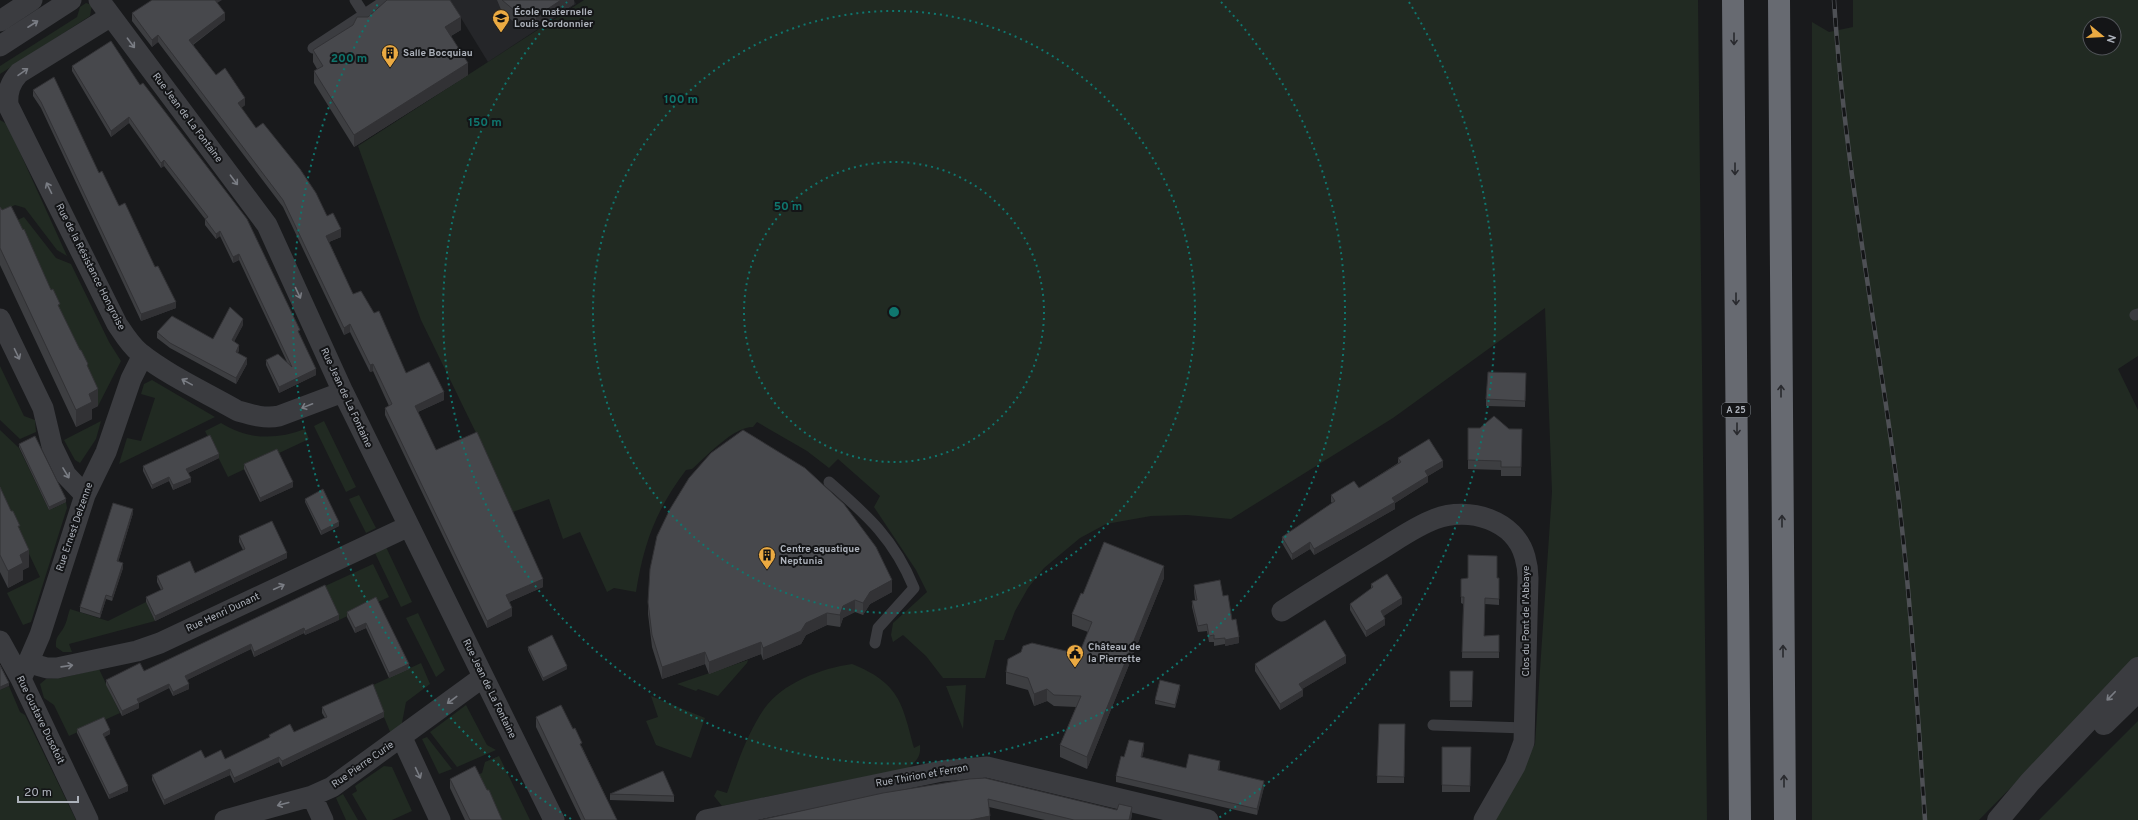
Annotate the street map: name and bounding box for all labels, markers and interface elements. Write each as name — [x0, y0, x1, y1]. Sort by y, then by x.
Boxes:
place label: École maternelle Louis Cordonnier — [514, 6, 594, 31]
school or university icon: École maternelle Louis Cordonnier — [491, 8, 511, 33]
north arrow — [2082, 16, 2122, 56]
one-way arrow — [27, 20, 39, 28]
one-way arrow — [1730, 32, 1738, 45]
text: N — [2103, 33, 2118, 45]
one-way arrow — [126, 37, 135, 48]
building icon: Salle Bocquiau — [380, 43, 400, 68]
place label: Salle Bocquiau — [403, 47, 473, 60]
text: 200 m — [331, 51, 367, 67]
one-way arrow — [17, 68, 28, 76]
street label: Rue Jean de La Fontaine — [149, 71, 225, 165]
text: 100 m — [664, 92, 698, 108]
text: 150 m — [468, 115, 502, 131]
one-way arrow — [1731, 162, 1739, 175]
one-way arrow — [230, 175, 238, 186]
one-way arrow — [45, 182, 52, 194]
text: 50 m — [774, 199, 802, 215]
street label: Rue de la Résistance Hongroise — [52, 201, 128, 333]
one-way arrow — [295, 286, 302, 298]
one-way arrow — [1732, 292, 1740, 305]
centre of rings — [887, 305, 901, 319]
street label: Rue Jean de La Fontaine — [317, 346, 375, 450]
one-way arrow — [14, 348, 21, 360]
one-way arrow — [181, 378, 193, 386]
one-way arrow — [1777, 385, 1785, 398]
one-way arrow — [301, 403, 313, 411]
road number: A 25 — [1722, 403, 1750, 417]
one-way arrow — [1733, 422, 1741, 435]
one-way arrow — [63, 467, 71, 479]
street label: Rue Ernest Delzenne — [54, 481, 96, 573]
one-way arrow — [1778, 515, 1786, 528]
place label: Centre aquatique Neptunia — [780, 543, 860, 568]
building icon: Centre aquatique Neptunia — [757, 545, 777, 570]
street label: Clos du Pont de l'Abbaye — [1520, 566, 1533, 676]
one-way arrow — [273, 583, 285, 590]
street label: Rue Henri Dunant — [184, 590, 262, 636]
street label: Rue Jean de La Fontaine — [459, 637, 519, 741]
place label: Château de la Pierrette — [1088, 641, 1141, 666]
public building icon: Château de la Pierrette — [1065, 643, 1085, 668]
one-way arrow — [1779, 645, 1787, 658]
one-way arrow — [60, 662, 73, 670]
street label: Rue Gustave Dusotoit — [13, 674, 67, 767]
one-way arrow — [2106, 691, 2116, 701]
one-way arrow — [446, 696, 457, 704]
street label: Rue Pierre Curie — [329, 739, 397, 791]
street label: Rue Thirion et Ferron — [875, 761, 969, 791]
one-way arrow — [415, 767, 422, 779]
one-way arrow — [1780, 775, 1788, 788]
scale bar — [18, 778, 78, 804]
text: 20 m — [24, 785, 52, 801]
one-way arrow — [277, 801, 290, 808]

